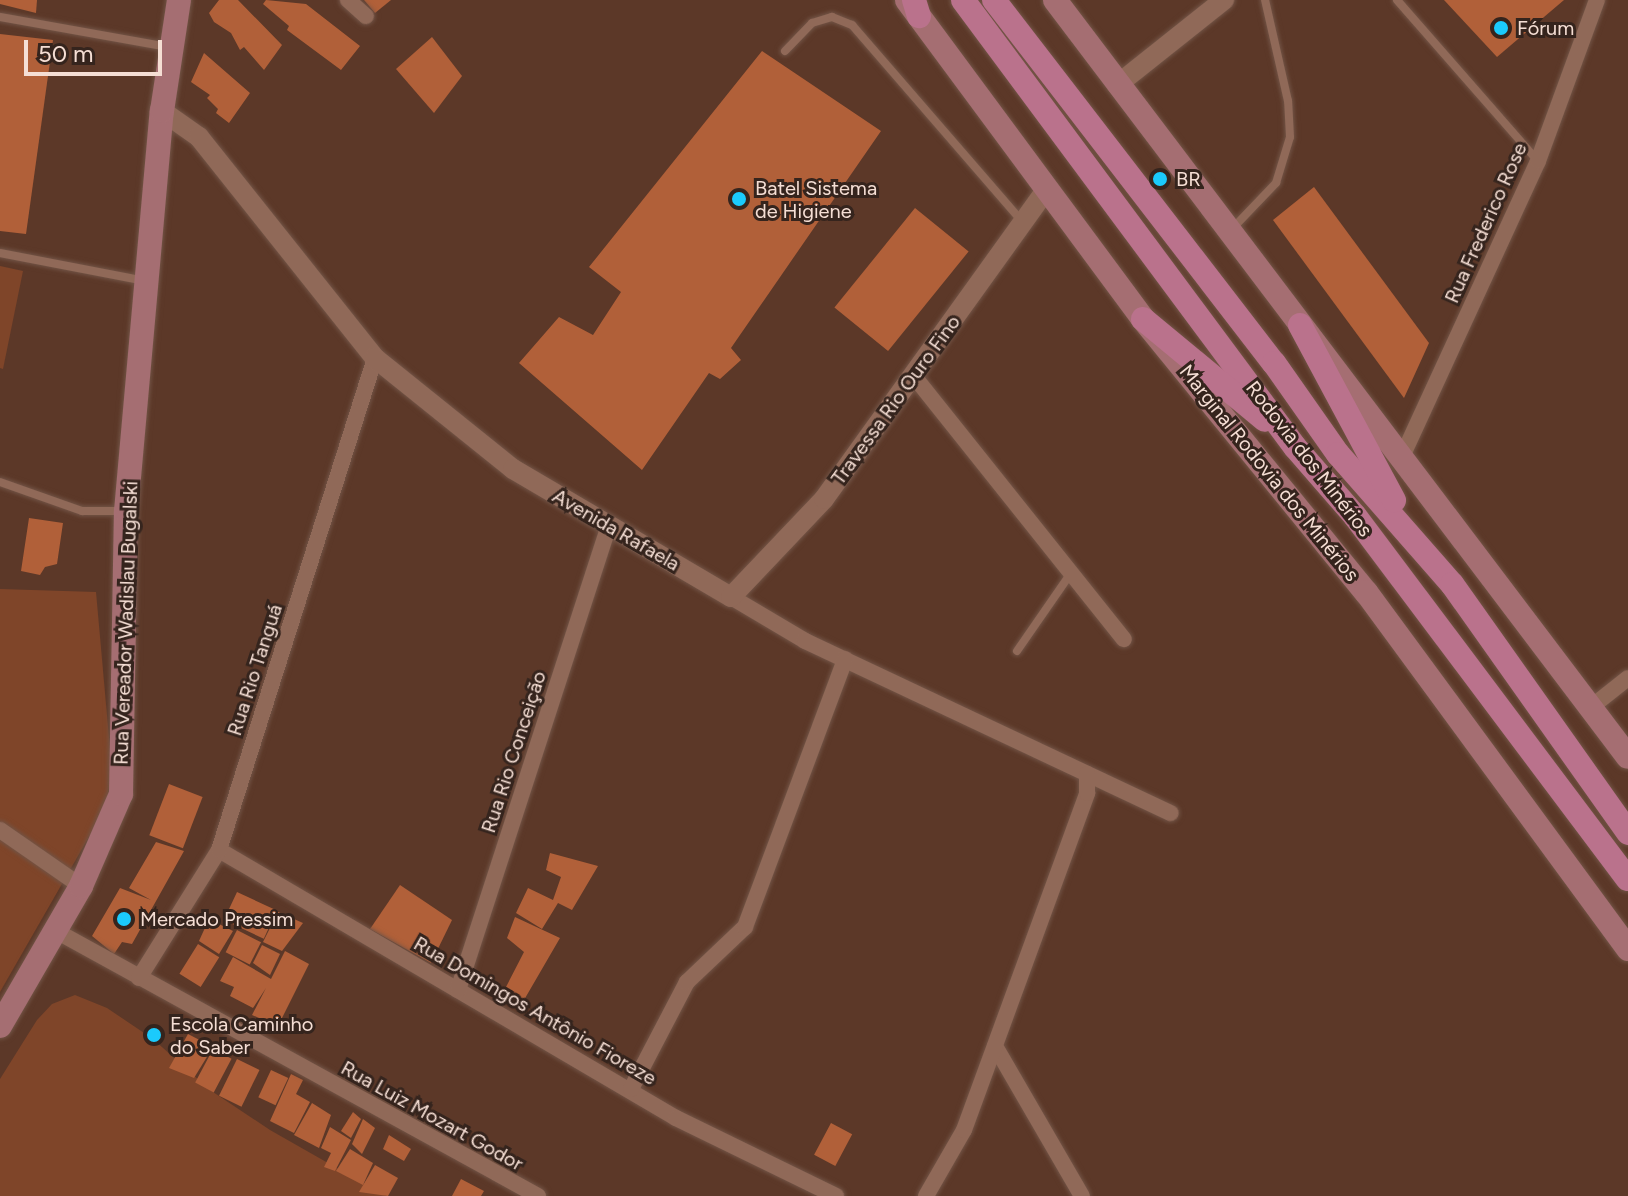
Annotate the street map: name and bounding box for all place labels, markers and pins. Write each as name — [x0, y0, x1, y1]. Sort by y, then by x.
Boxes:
place label: Fórum — [1517, 16, 1574, 40]
marker: Fórum — [1492, 19, 1510, 37]
place label: BR — [1176, 167, 1201, 191]
marker: BR — [1151, 170, 1169, 188]
place label: Batel Sistema de Higiene — [755, 176, 877, 223]
marker: Batel Sistema de Higiene — [730, 190, 748, 208]
place label: Mercado Pressim — [140, 907, 293, 931]
marker: Mercado Pressim — [115, 910, 133, 928]
place label: Escola Caminho do Saber — [170, 1012, 313, 1059]
marker: Escola Caminho do Saber — [145, 1026, 163, 1044]

